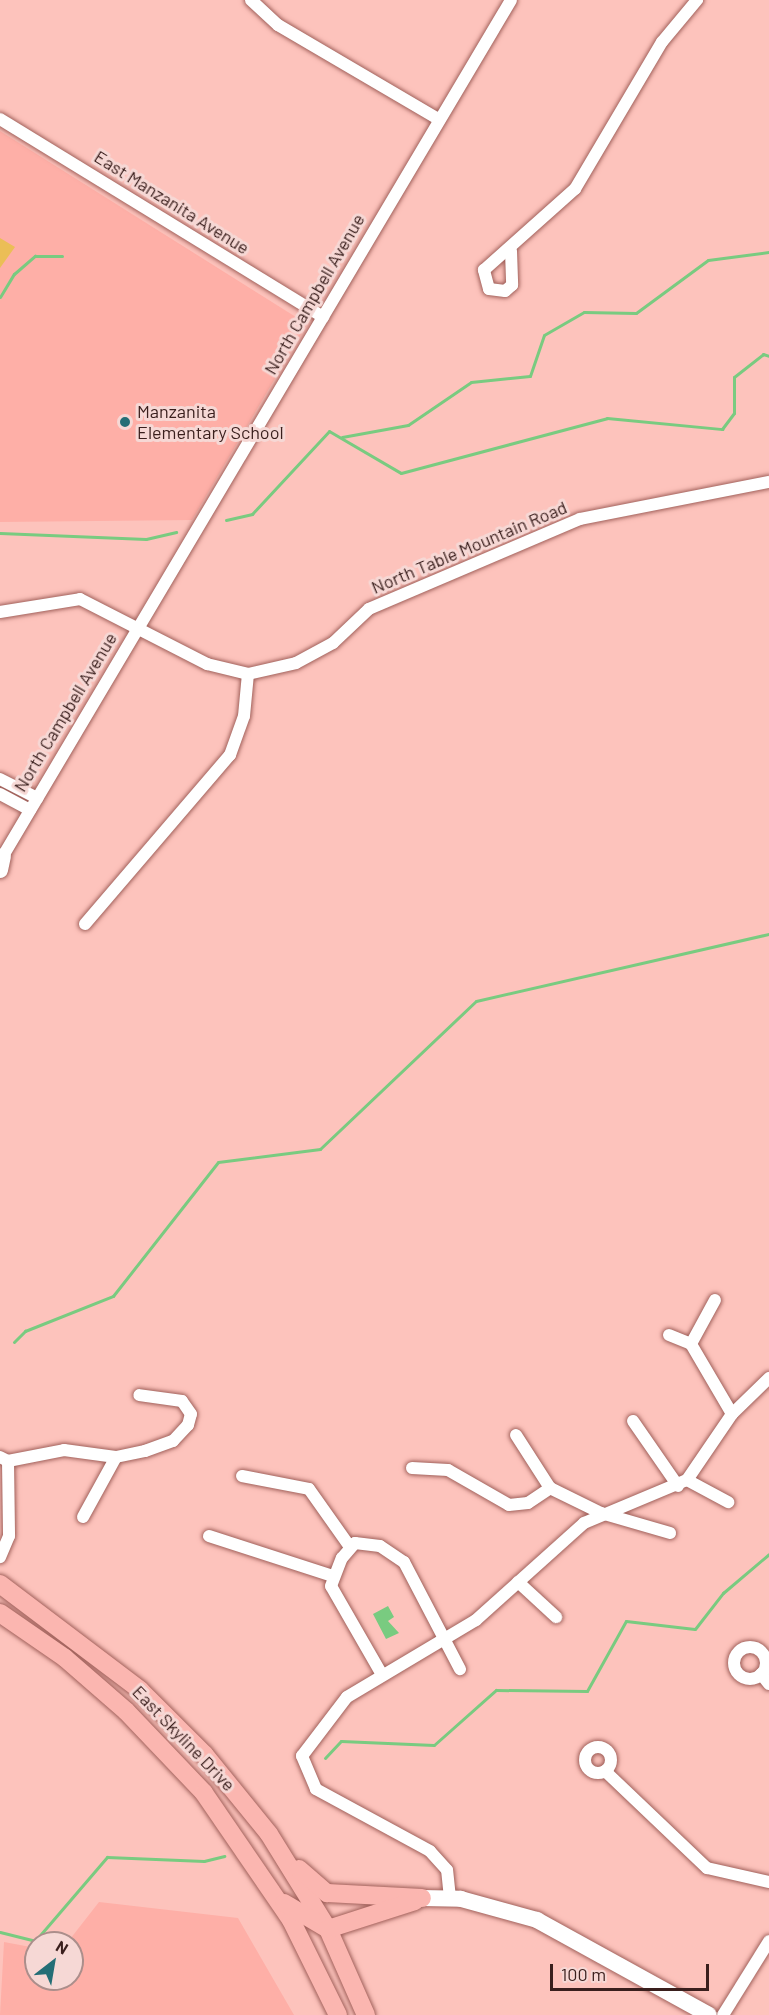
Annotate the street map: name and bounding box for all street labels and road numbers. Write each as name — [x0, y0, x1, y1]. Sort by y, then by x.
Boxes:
street label: East Manzanita Avenue — [91, 145, 253, 259]
street label: North Campbell Avenue — [259, 210, 369, 378]
street label: North Table Mountain Road — [368, 496, 570, 598]
street label: North Campbell Avenue — [9, 629, 121, 795]
street label: East Skyline Drive — [128, 1681, 240, 1795]

